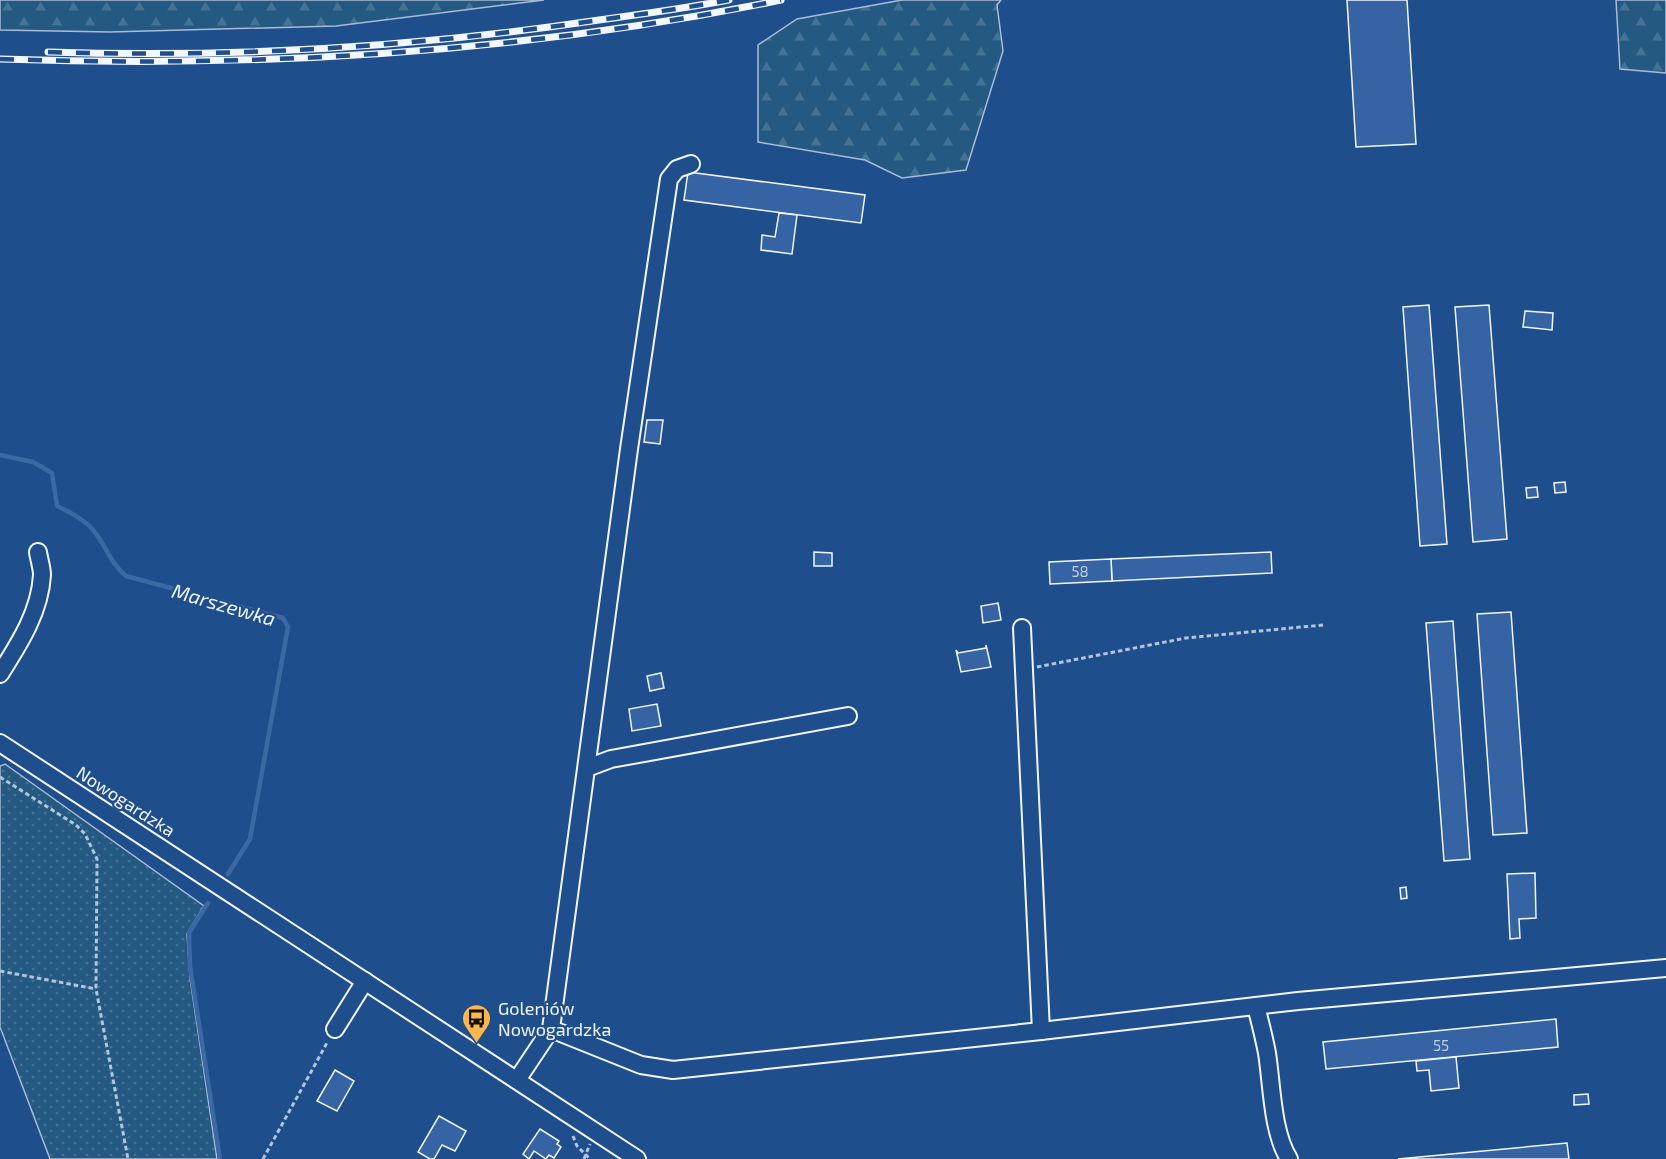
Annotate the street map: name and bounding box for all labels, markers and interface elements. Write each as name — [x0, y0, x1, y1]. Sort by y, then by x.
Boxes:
house number: 58 — [1071, 562, 1089, 580]
water label: Marszewka — [169, 578, 279, 630]
street label: Nowogardzka — [73, 761, 179, 841]
place label: Goleniów Nowogardzka — [498, 997, 611, 1040]
bus stop icon: Goleniów Nowogardzka — [461, 1002, 493, 1044]
house number: 55 — [1433, 1036, 1449, 1054]

